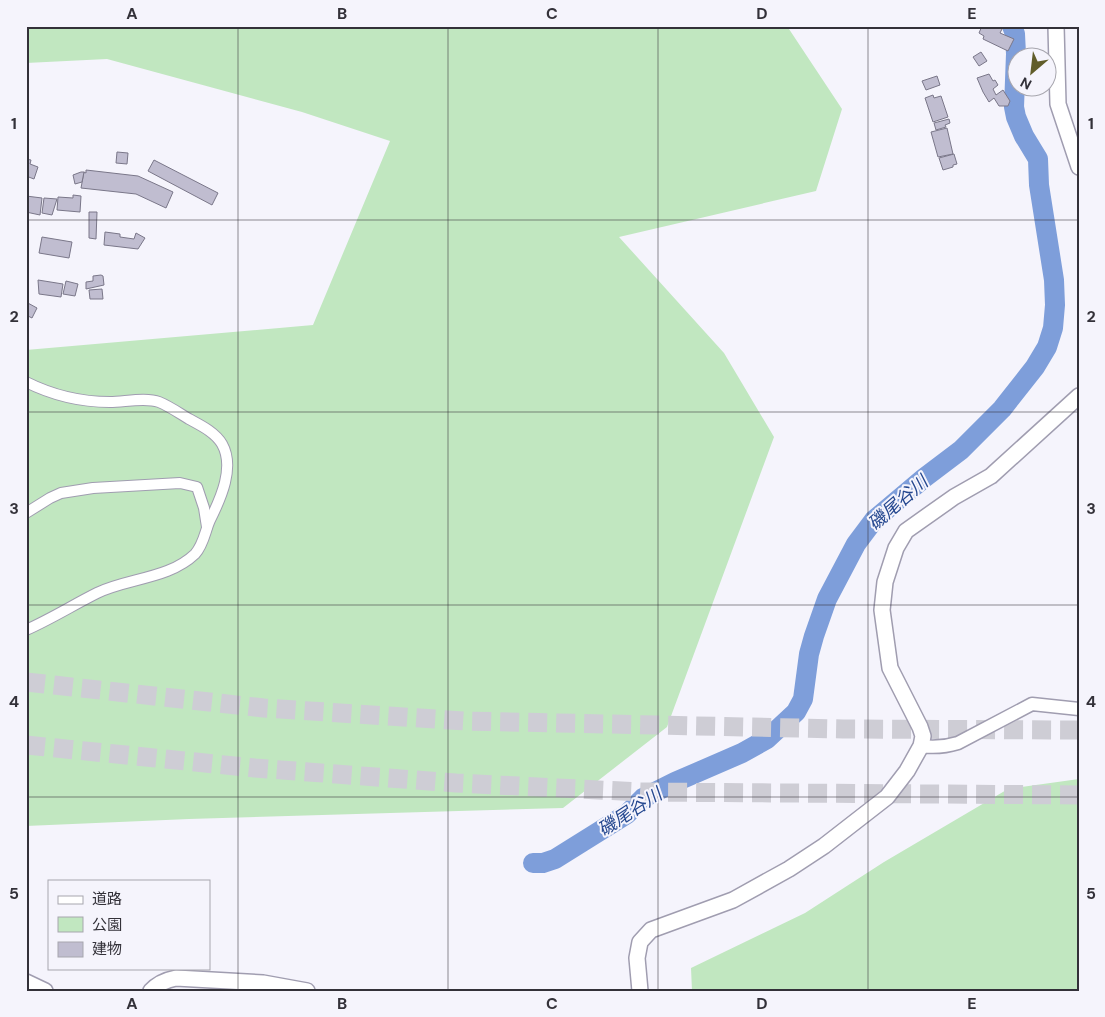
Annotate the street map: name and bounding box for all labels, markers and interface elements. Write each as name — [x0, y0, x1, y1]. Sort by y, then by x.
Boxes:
text: A — [126, 3, 138, 24]
text: B — [337, 3, 347, 24]
text: C — [546, 3, 558, 24]
text: D — [756, 3, 768, 24]
text: E — [967, 3, 977, 24]
north arrow — [1008, 48, 1058, 98]
text: N — [1017, 73, 1035, 94]
text: 1 — [11, 113, 17, 134]
text: 1 — [1088, 113, 1094, 134]
text: 2 — [9, 306, 19, 327]
text: 2 — [1086, 306, 1096, 327]
water label: 磯尾谷川 — [863, 469, 935, 536]
text: 3 — [9, 498, 19, 519]
text: 3 — [1086, 498, 1096, 519]
text: 4 — [9, 691, 19, 712]
text: 4 — [1086, 691, 1096, 712]
water label: 磯尾谷川 — [593, 781, 668, 842]
legend — [48, 880, 210, 970]
text: 5 — [9, 883, 19, 904]
text: 5 — [1086, 883, 1096, 904]
text: 道路 — [92, 889, 122, 909]
text: 公園 — [92, 915, 122, 935]
text: 建物 — [92, 939, 122, 959]
text: A — [126, 993, 138, 1014]
text: B — [337, 993, 347, 1014]
text: C — [546, 993, 558, 1014]
text: D — [756, 993, 768, 1014]
text: E — [967, 993, 977, 1014]

